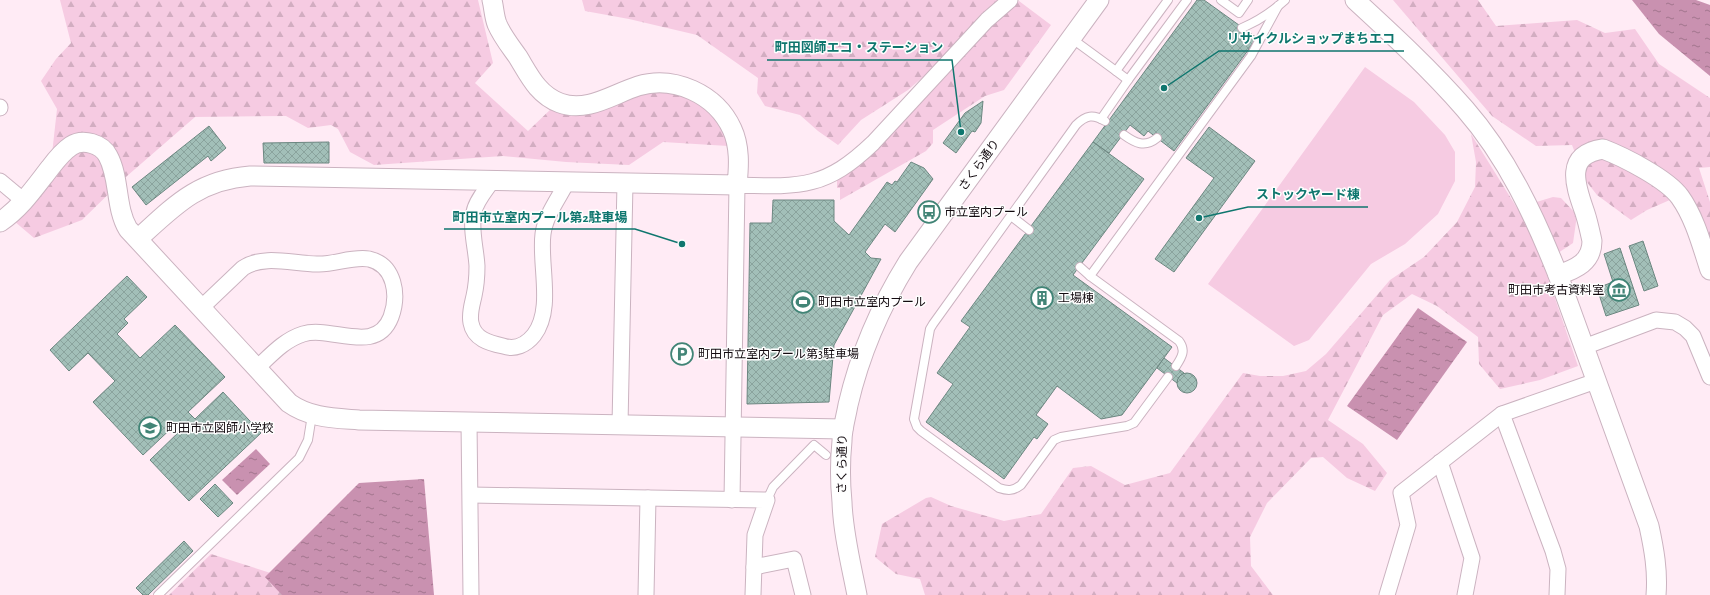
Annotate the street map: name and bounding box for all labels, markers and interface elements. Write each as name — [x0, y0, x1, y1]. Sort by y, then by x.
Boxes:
callout: リサイクルショップまちエコ — [1219, 26, 1404, 51]
text: リサイクルショップまちエコ — [1227, 31, 1395, 46]
callout: 町田図師エコ・ステーション — [767, 35, 952, 60]
text: 町田図師エコ・ステーション — [775, 40, 943, 55]
street label: さくら通り — [956, 137, 1001, 193]
callout: ストックヤード棟 — [1248, 182, 1368, 207]
text: ストックヤード棟 — [1256, 187, 1360, 202]
bus stop icon: 市立室内プール — [916, 199, 942, 225]
callout: 町田市立室内プール第2駐車場 — [444, 204, 635, 229]
place label: 市立室内プール — [944, 206, 1028, 218]
text: 町田市立室内プール第2駐車場 — [452, 210, 628, 225]
museum icon: 町田市考古資料室 — [1606, 277, 1632, 303]
place label: 町田市考古資料室 — [1508, 283, 1604, 296]
building icon: 工場棟 — [1029, 285, 1055, 311]
sports icon: 町田市立室内プール — [790, 289, 816, 315]
place label: 工場棟 — [1058, 291, 1094, 304]
place label: 町田市立室内プール — [818, 296, 926, 308]
parking icon: 町田市立室内プール第3駐車場 — [669, 341, 695, 367]
place label: 町田市立室内プール第3駐車場 — [698, 347, 859, 360]
school or university icon: 町田市立図師小学校 — [137, 415, 163, 441]
place label: 町田市立図師小学校 — [166, 421, 274, 434]
street label: さくら通り — [834, 434, 849, 494]

